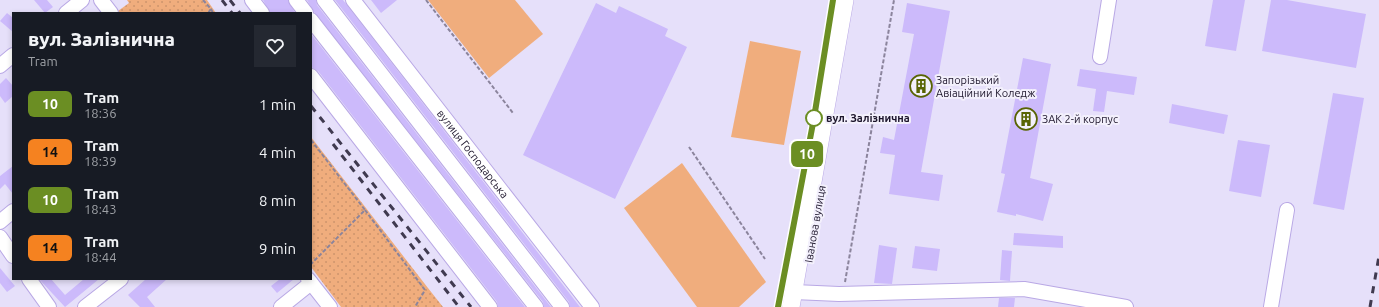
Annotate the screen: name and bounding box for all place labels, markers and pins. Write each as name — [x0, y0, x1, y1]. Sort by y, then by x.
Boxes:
building icon: Запорізький Авіаційний Коледж — [908, 73, 934, 99]
place label: Запорізький Авіаційний Коледж — [936, 74, 1035, 99]
building icon: ЗАК 2-й корпус — [1013, 106, 1039, 132]
marker: вул. Залізнична — [805, 109, 823, 127]
place label: вул. Залізнична — [826, 112, 910, 124]
place label: ЗАК 2-й корпус — [1042, 113, 1118, 125]

